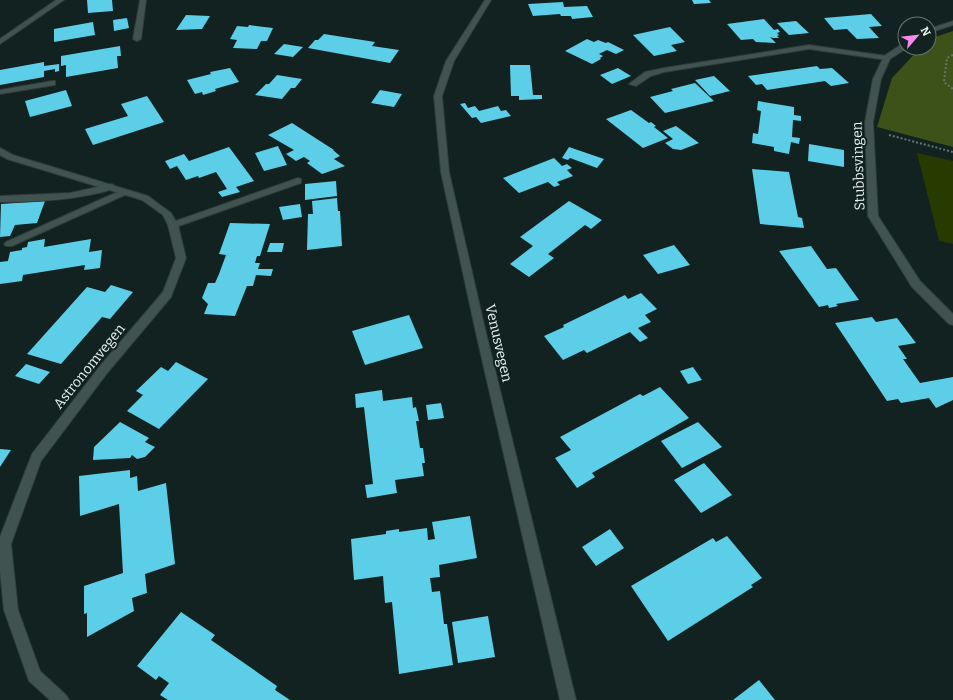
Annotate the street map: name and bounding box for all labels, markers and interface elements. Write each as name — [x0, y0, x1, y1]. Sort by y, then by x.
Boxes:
north arrow — [897, 16, 937, 56]
text: N — [918, 25, 933, 39]
street label: Stubbsvingen — [848, 121, 869, 211]
street label: Venusvegen — [481, 303, 516, 384]
street label: Astronomvegen — [50, 320, 129, 412]

